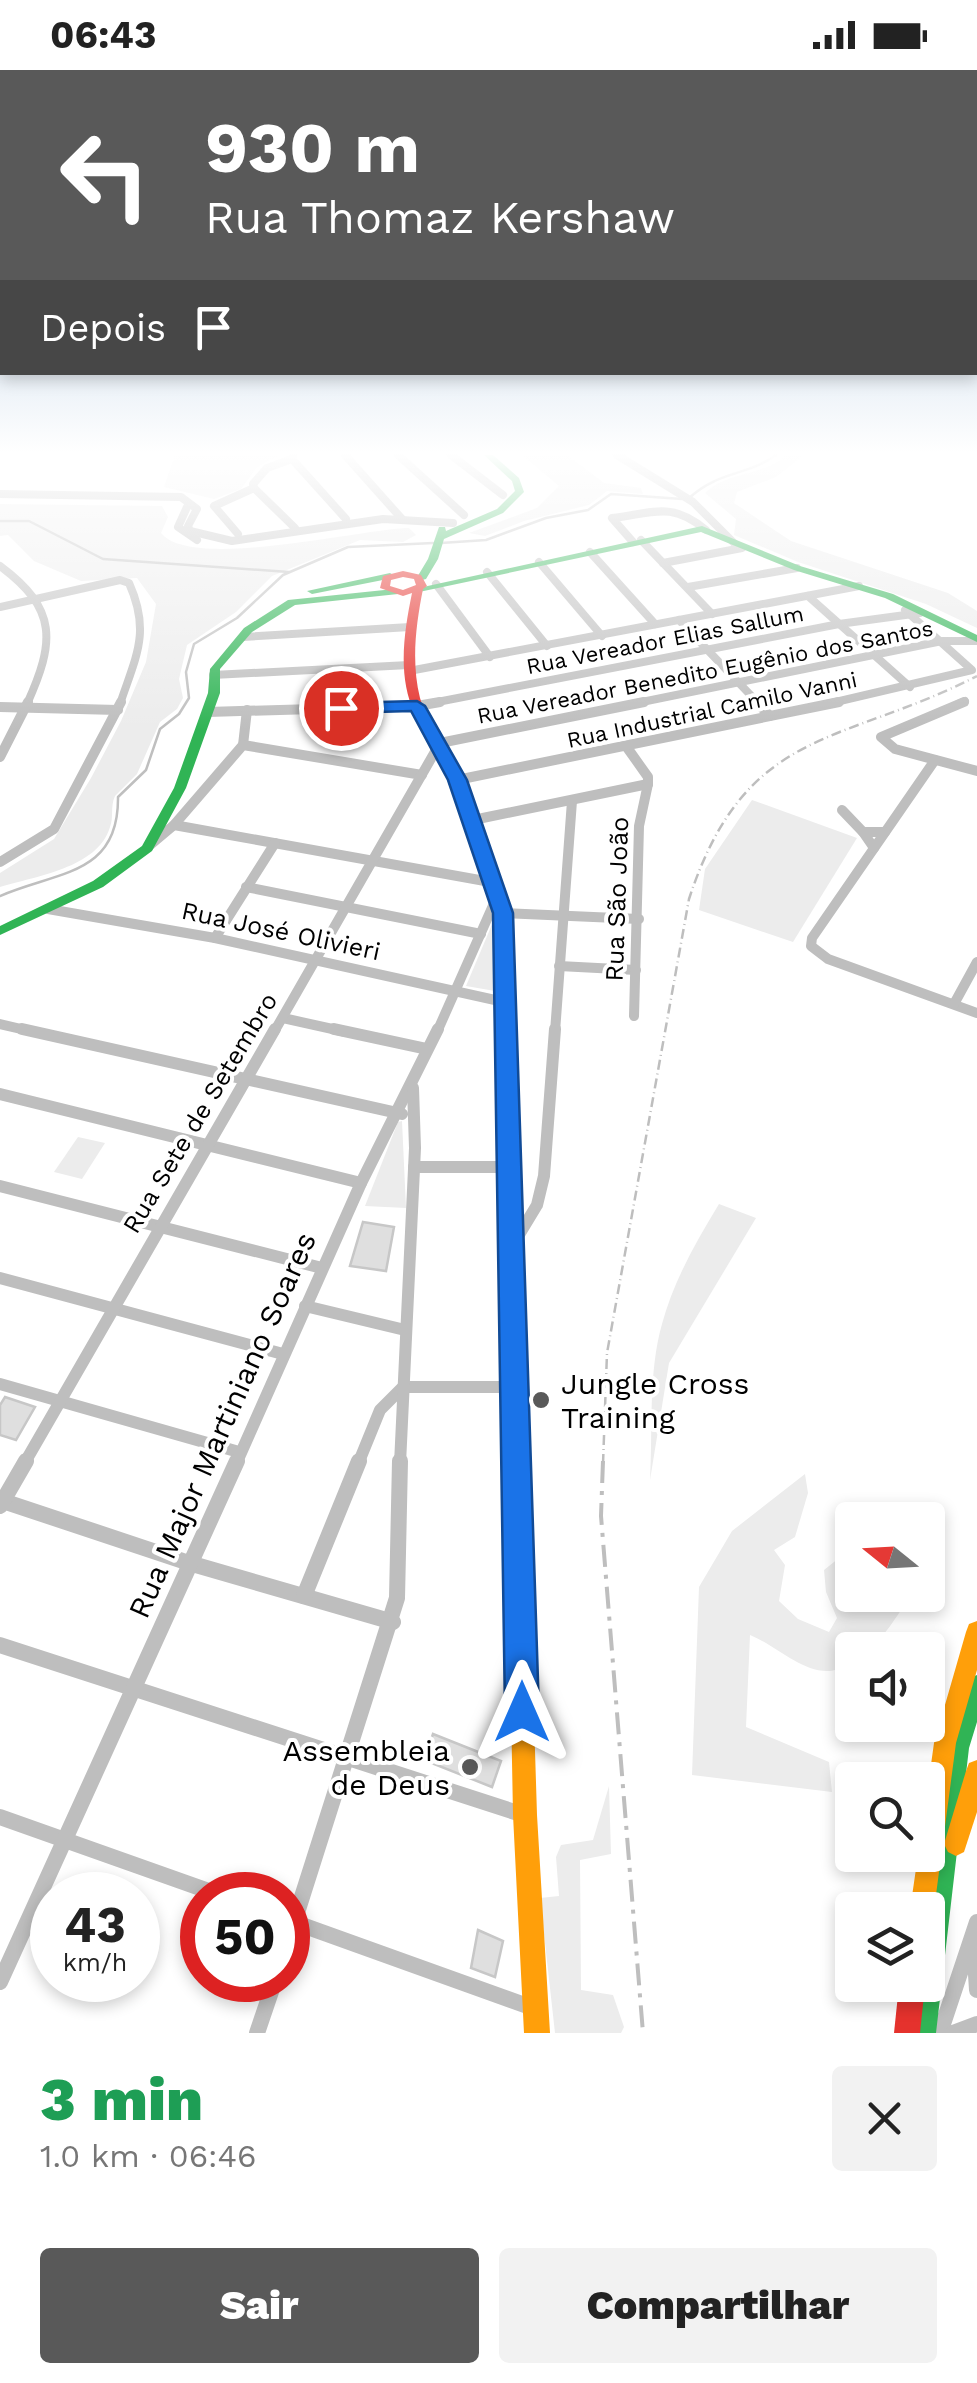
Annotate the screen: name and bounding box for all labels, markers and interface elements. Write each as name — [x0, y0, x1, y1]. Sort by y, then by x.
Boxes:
text: 06:43 — [50, 13, 156, 57]
text: 930 m — [205, 107, 420, 189]
icon: left — [40, 110, 170, 240]
text: Rua Thomaz Kershaw — [205, 191, 675, 244]
icon: arrive — [186, 300, 241, 355]
text: Depois — [40, 306, 166, 350]
street label: Rua Vereador Elias Sallum — [524, 601, 806, 679]
street label: Rua Vereador Benedito Eugênio dos Santos — [475, 615, 935, 729]
pin — [299, 666, 384, 751]
street label: Rua Industrial Camilo Vanni — [565, 667, 859, 753]
icon: arrive — [314, 681, 369, 736]
street label: Rua São João — [600, 816, 634, 982]
street label: Rua José Olivieri — [179, 896, 383, 966]
street label: Rua Sete de Setembro — [117, 988, 283, 1238]
street label: Rua Major Martiniano Soares — [121, 1227, 323, 1623]
place label: Jungle Cross Training — [561, 1366, 749, 1435]
marker: Jungle Cross Training — [530, 1389, 552, 1411]
north arrow — [835, 1502, 945, 1612]
map controls — [835, 1502, 945, 2002]
button: sound — [835, 1632, 945, 1742]
position arrow — [470, 1660, 574, 1764]
place label: Assembleia de Deus — [283, 1733, 450, 1802]
marker: Assembleia de Deus — [459, 1756, 481, 1778]
button: search — [835, 1762, 945, 1872]
speed limit sign: 50 — [180, 1872, 310, 2002]
button: layers — [835, 1892, 945, 2002]
text: 43 — [64, 1895, 126, 1954]
text: km/h — [63, 1948, 127, 1977]
text: 3 min — [40, 2064, 203, 2135]
button: close — [832, 2066, 937, 2171]
text: 1.0 km · 06:46 — [40, 2137, 257, 2175]
button: Sair — [40, 2248, 479, 2363]
button: Compartilhar — [499, 2248, 937, 2363]

